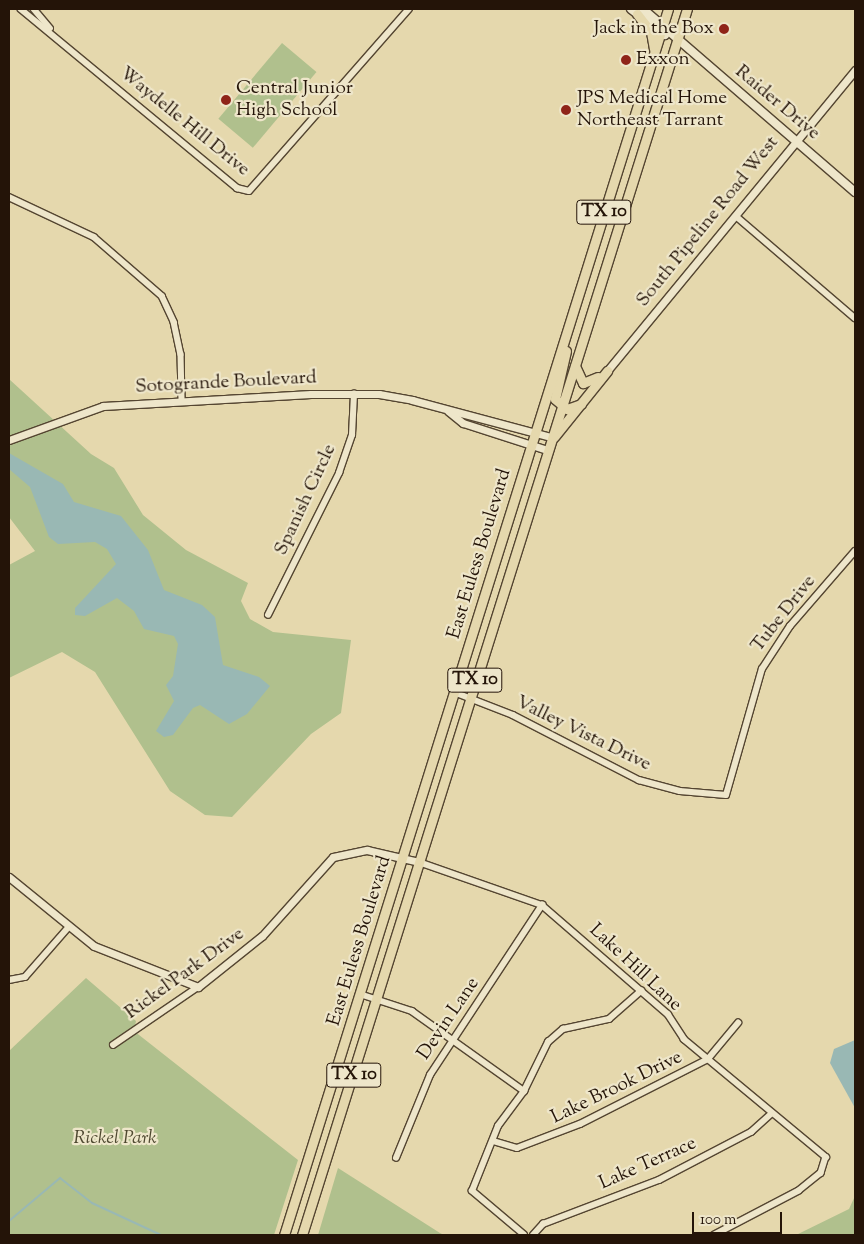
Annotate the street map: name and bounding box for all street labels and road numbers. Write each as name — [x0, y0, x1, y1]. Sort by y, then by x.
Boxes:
street label: Raider Drive — [730, 61, 824, 145]
street label: Waydelle Hill Drive — [114, 62, 254, 182]
street label: South Pipeline Road West — [632, 132, 784, 312]
road number: TX 10 — [575, 196, 633, 228]
street label: Sotogrande Boulevard — [135, 367, 317, 399]
street label: Spanish Circle — [270, 441, 342, 559]
street label: East Euless Boulevard — [443, 466, 517, 642]
street label: Tube Drive — [747, 571, 821, 657]
road number: TX 10 — [446, 664, 504, 696]
street label: Valley Vista Drive — [512, 691, 654, 777]
street label: East Euless Boulevard — [323, 853, 397, 1029]
street label: Lake Hill Lane — [584, 919, 686, 1017]
street label: Rickel Park Drive — [121, 923, 249, 1025]
street label: Devin Lane — [413, 974, 485, 1064]
street label: Lake Brook Drive — [548, 1046, 686, 1130]
road number: TX 10 — [325, 1060, 383, 1090]
street label: Lake Terrace — [596, 1132, 700, 1196]

